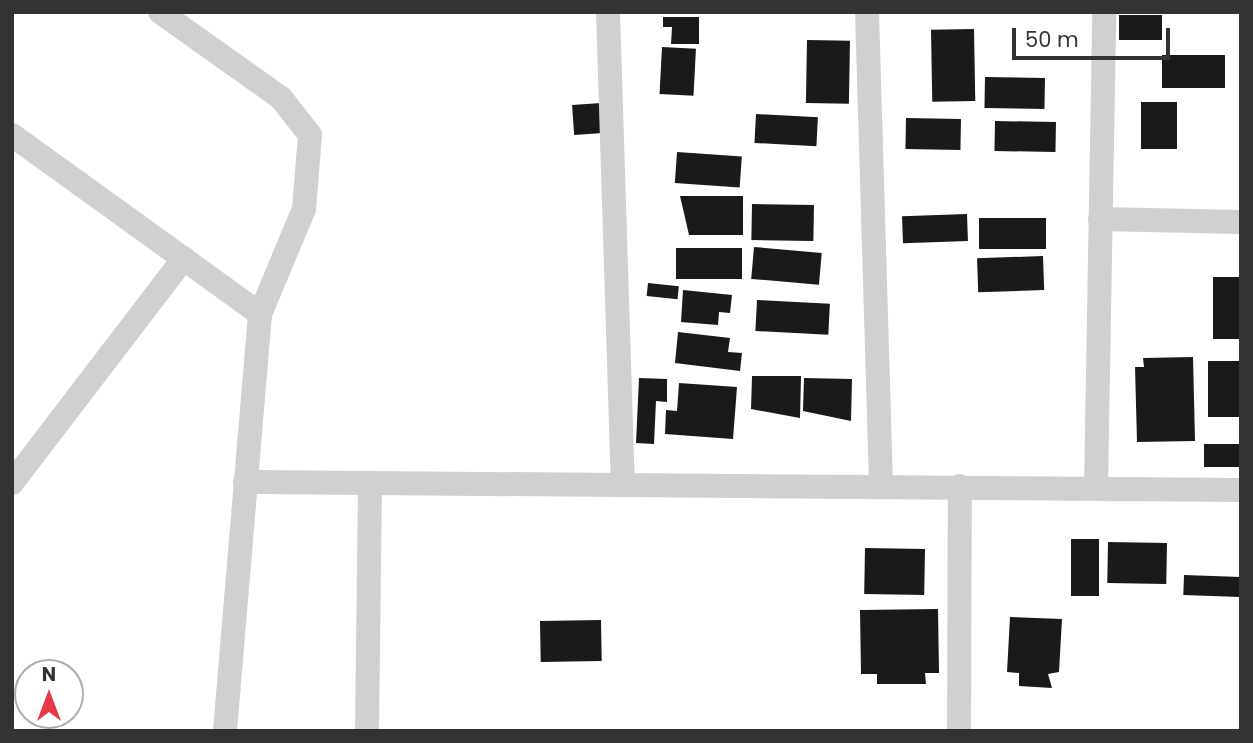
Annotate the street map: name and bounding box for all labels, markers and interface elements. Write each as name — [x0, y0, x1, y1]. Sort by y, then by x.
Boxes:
scale bar — [1015, 14, 1172, 58]
text: 50 m — [1025, 25, 1079, 54]
north arrow — [14, 659, 84, 729]
text: N — [42, 661, 56, 688]

